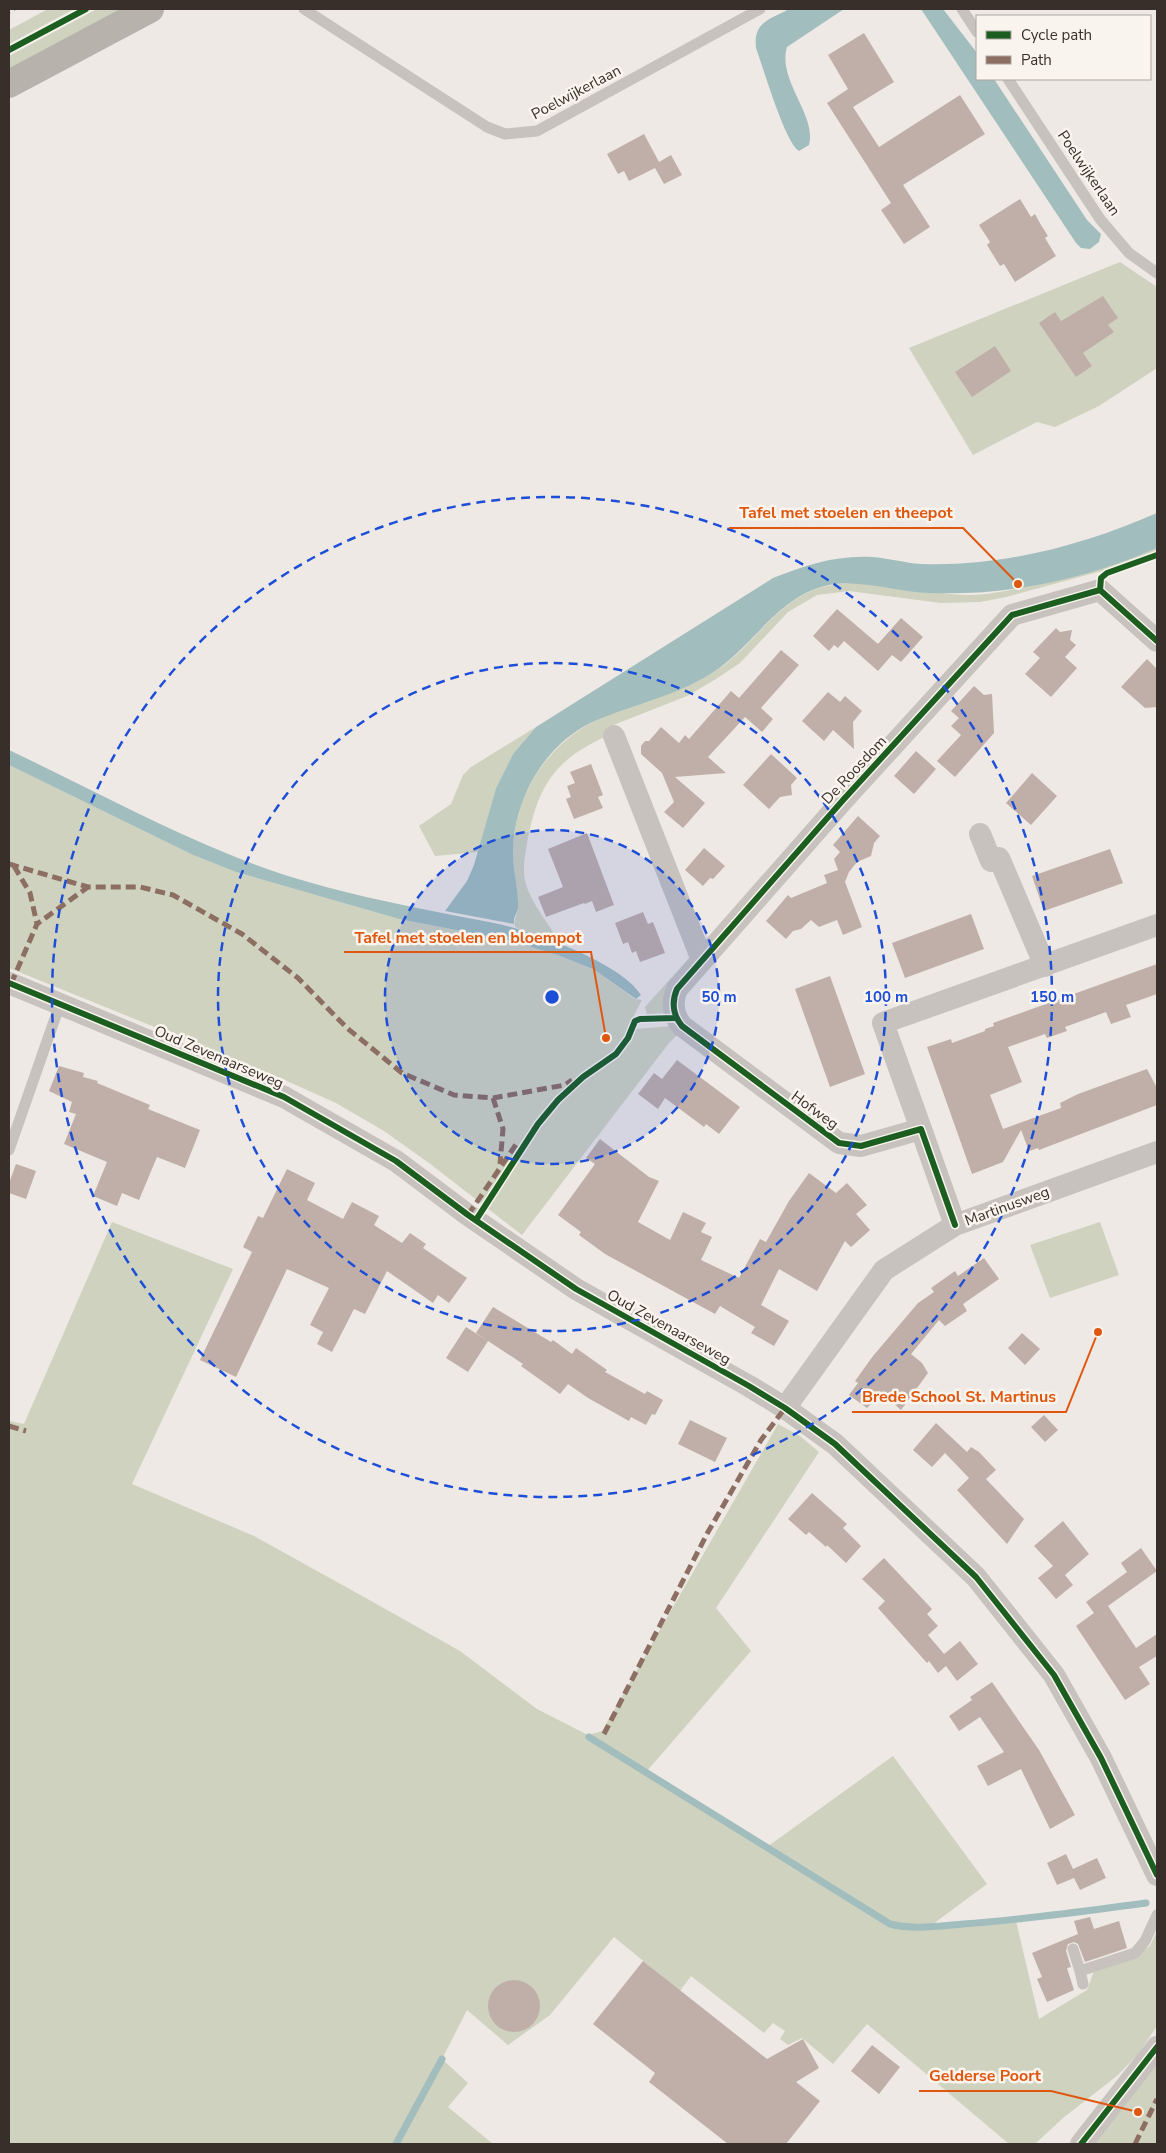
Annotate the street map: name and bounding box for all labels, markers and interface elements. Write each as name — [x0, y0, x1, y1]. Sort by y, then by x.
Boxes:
legend — [976, 15, 1151, 80]
text: Cycle path — [1021, 25, 1092, 45]
text: Path — [1021, 50, 1052, 70]
street label: Poelwijkerlaan — [528, 60, 624, 124]
street label: Poelwijkerlaan — [1053, 126, 1125, 220]
callout: Tafel met stoelen en theepot — [729, 497, 963, 528]
text: Tafel met stoelen en theepot — [739, 502, 954, 524]
street label: De Roosdom — [817, 731, 891, 809]
callout: Tafel met stoelen en bloempot — [344, 921, 591, 952]
text: Tafel met stoelen en bloempot — [354, 927, 582, 949]
text: 50 m — [701, 987, 737, 1007]
text: 100 m — [864, 987, 908, 1007]
text: 150 m — [1030, 987, 1074, 1007]
centre of rings — [543, 988, 561, 1006]
street label: Oud Zevenaarseweg — [151, 1021, 287, 1093]
street label: Hofweg — [787, 1086, 843, 1134]
street label: Martinusweg — [962, 1181, 1052, 1231]
street label: Oud Zevenaarseweg — [603, 1285, 735, 1369]
callout: Brede School St. Martinus — [852, 1381, 1066, 1412]
text: Brede School St. Martinus — [862, 1386, 1056, 1408]
callout: Gelderse Poort — [919, 2060, 1051, 2091]
text: Gelderse Poort — [929, 2065, 1042, 2087]

